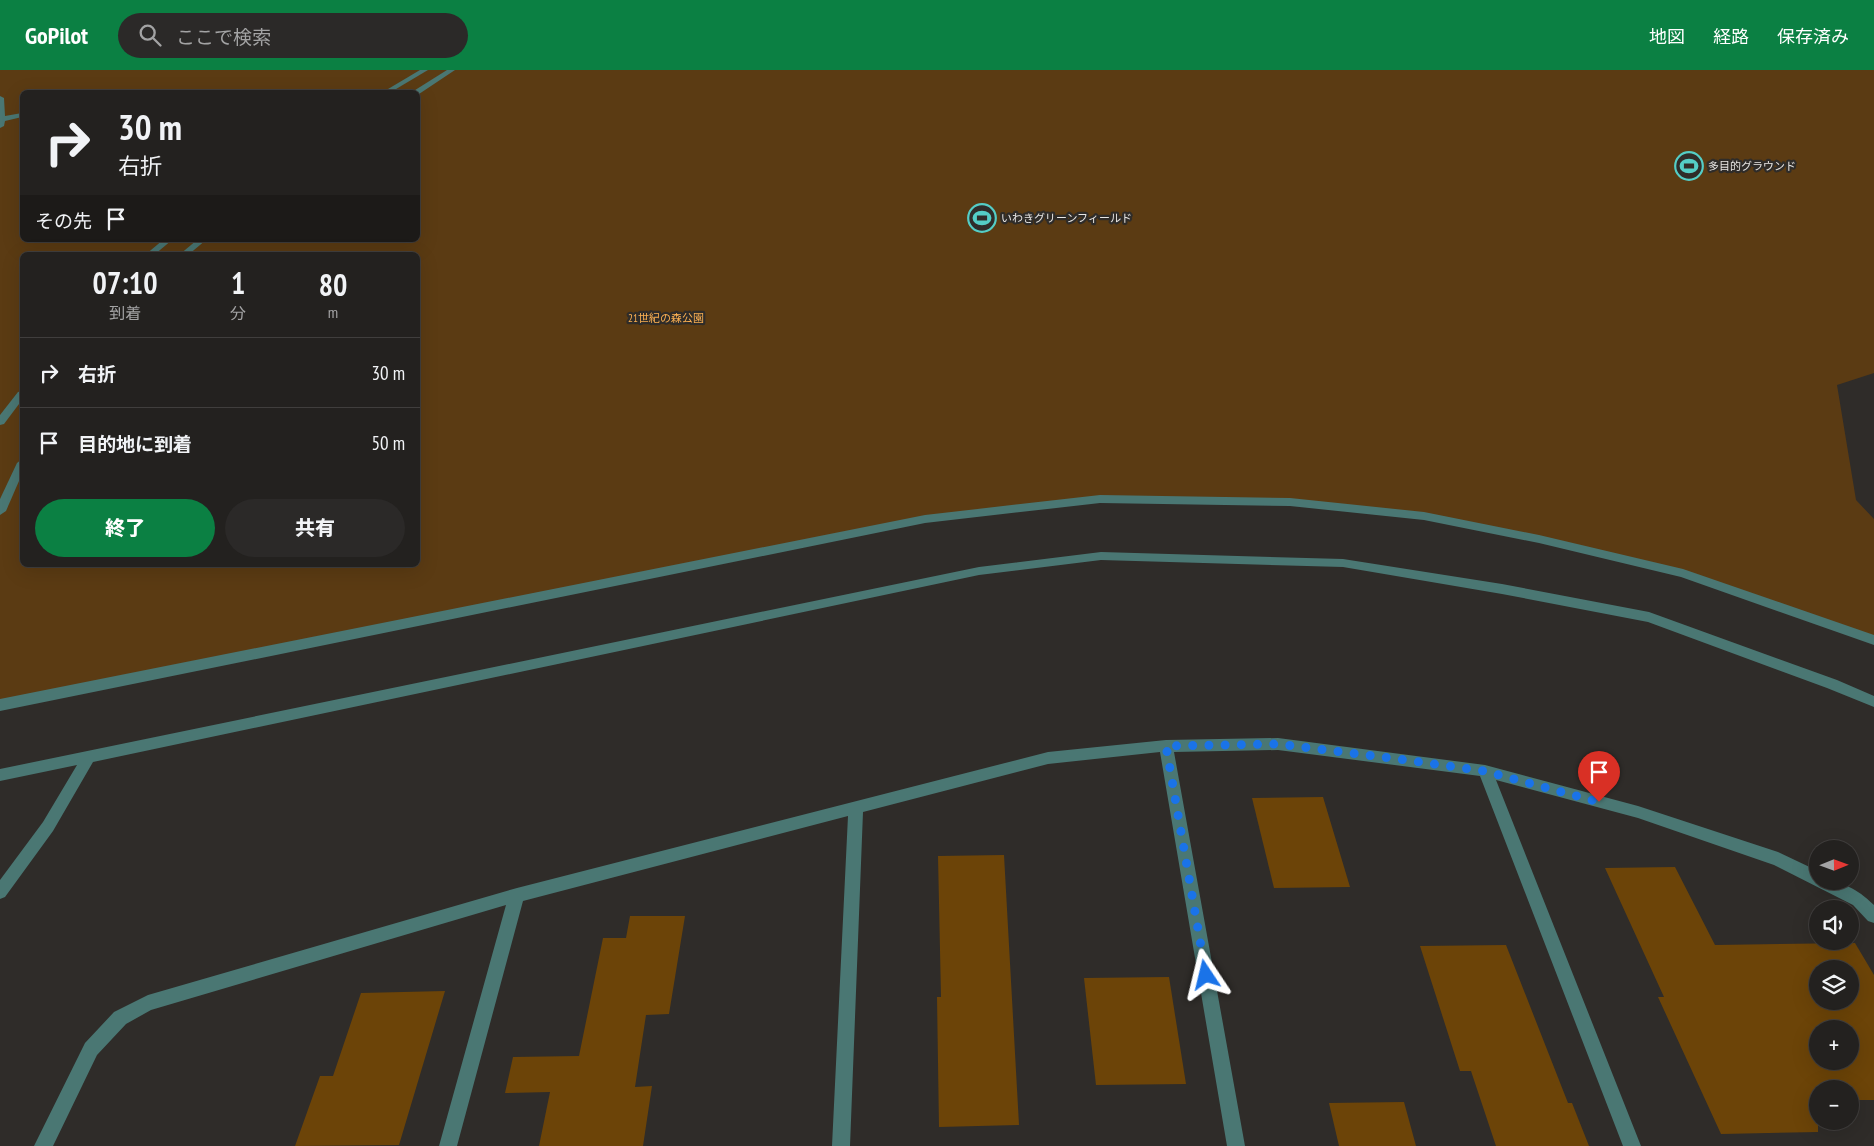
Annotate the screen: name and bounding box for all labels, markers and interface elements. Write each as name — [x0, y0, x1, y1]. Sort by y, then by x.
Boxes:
search box — [118, 13, 468, 58]
text: GoPilot — [25, 20, 88, 51]
icon: search — [136, 21, 164, 49]
text: ここで検索 — [176, 25, 271, 49]
text: 地図 — [1649, 25, 1685, 48]
text: 経路 — [1713, 25, 1749, 48]
text: 保存済み — [1777, 25, 1849, 48]
text: 30 m — [118, 104, 182, 150]
icon: right — [35, 110, 100, 175]
sports icon: 多目的グラウンド — [1674, 151, 1704, 181]
text: 右折 — [118, 152, 162, 180]
place label: 多目的グラウンド — [1708, 159, 1796, 173]
sports icon: いわきグリーンフィールド — [967, 203, 997, 233]
icon: arrive — [102, 205, 130, 233]
text: その先 — [35, 209, 92, 233]
place label: いわきグリーンフィールド — [1001, 211, 1132, 225]
text: 07:10 — [93, 263, 157, 302]
text: 1 — [231, 263, 245, 302]
text: 80 — [319, 265, 347, 304]
text: m — [328, 302, 338, 322]
text: 到着 — [109, 303, 141, 323]
text: 分 — [230, 303, 246, 323]
park label: 21世紀の森公園 — [628, 311, 704, 325]
icon: right — [35, 359, 63, 387]
text: 30 m — [372, 361, 405, 385]
text: 右折 — [78, 362, 116, 386]
icon: arrive — [35, 429, 63, 457]
text: 50 m — [372, 431, 405, 455]
text: 目的地に到着 — [78, 432, 192, 456]
button: 終了 — [35, 499, 215, 557]
button: 共有 — [225, 499, 405, 557]
pin — [1578, 751, 1620, 802]
icon: arrive — [1585, 758, 1613, 786]
north arrow — [1809, 840, 1859, 890]
map controls — [1809, 840, 1859, 1130]
button: sound — [1809, 900, 1859, 950]
position arrow — [1179, 948, 1231, 1000]
button: layers — [1809, 960, 1859, 1010]
button: + — [1809, 1020, 1859, 1070]
button: − — [1809, 1080, 1859, 1130]

